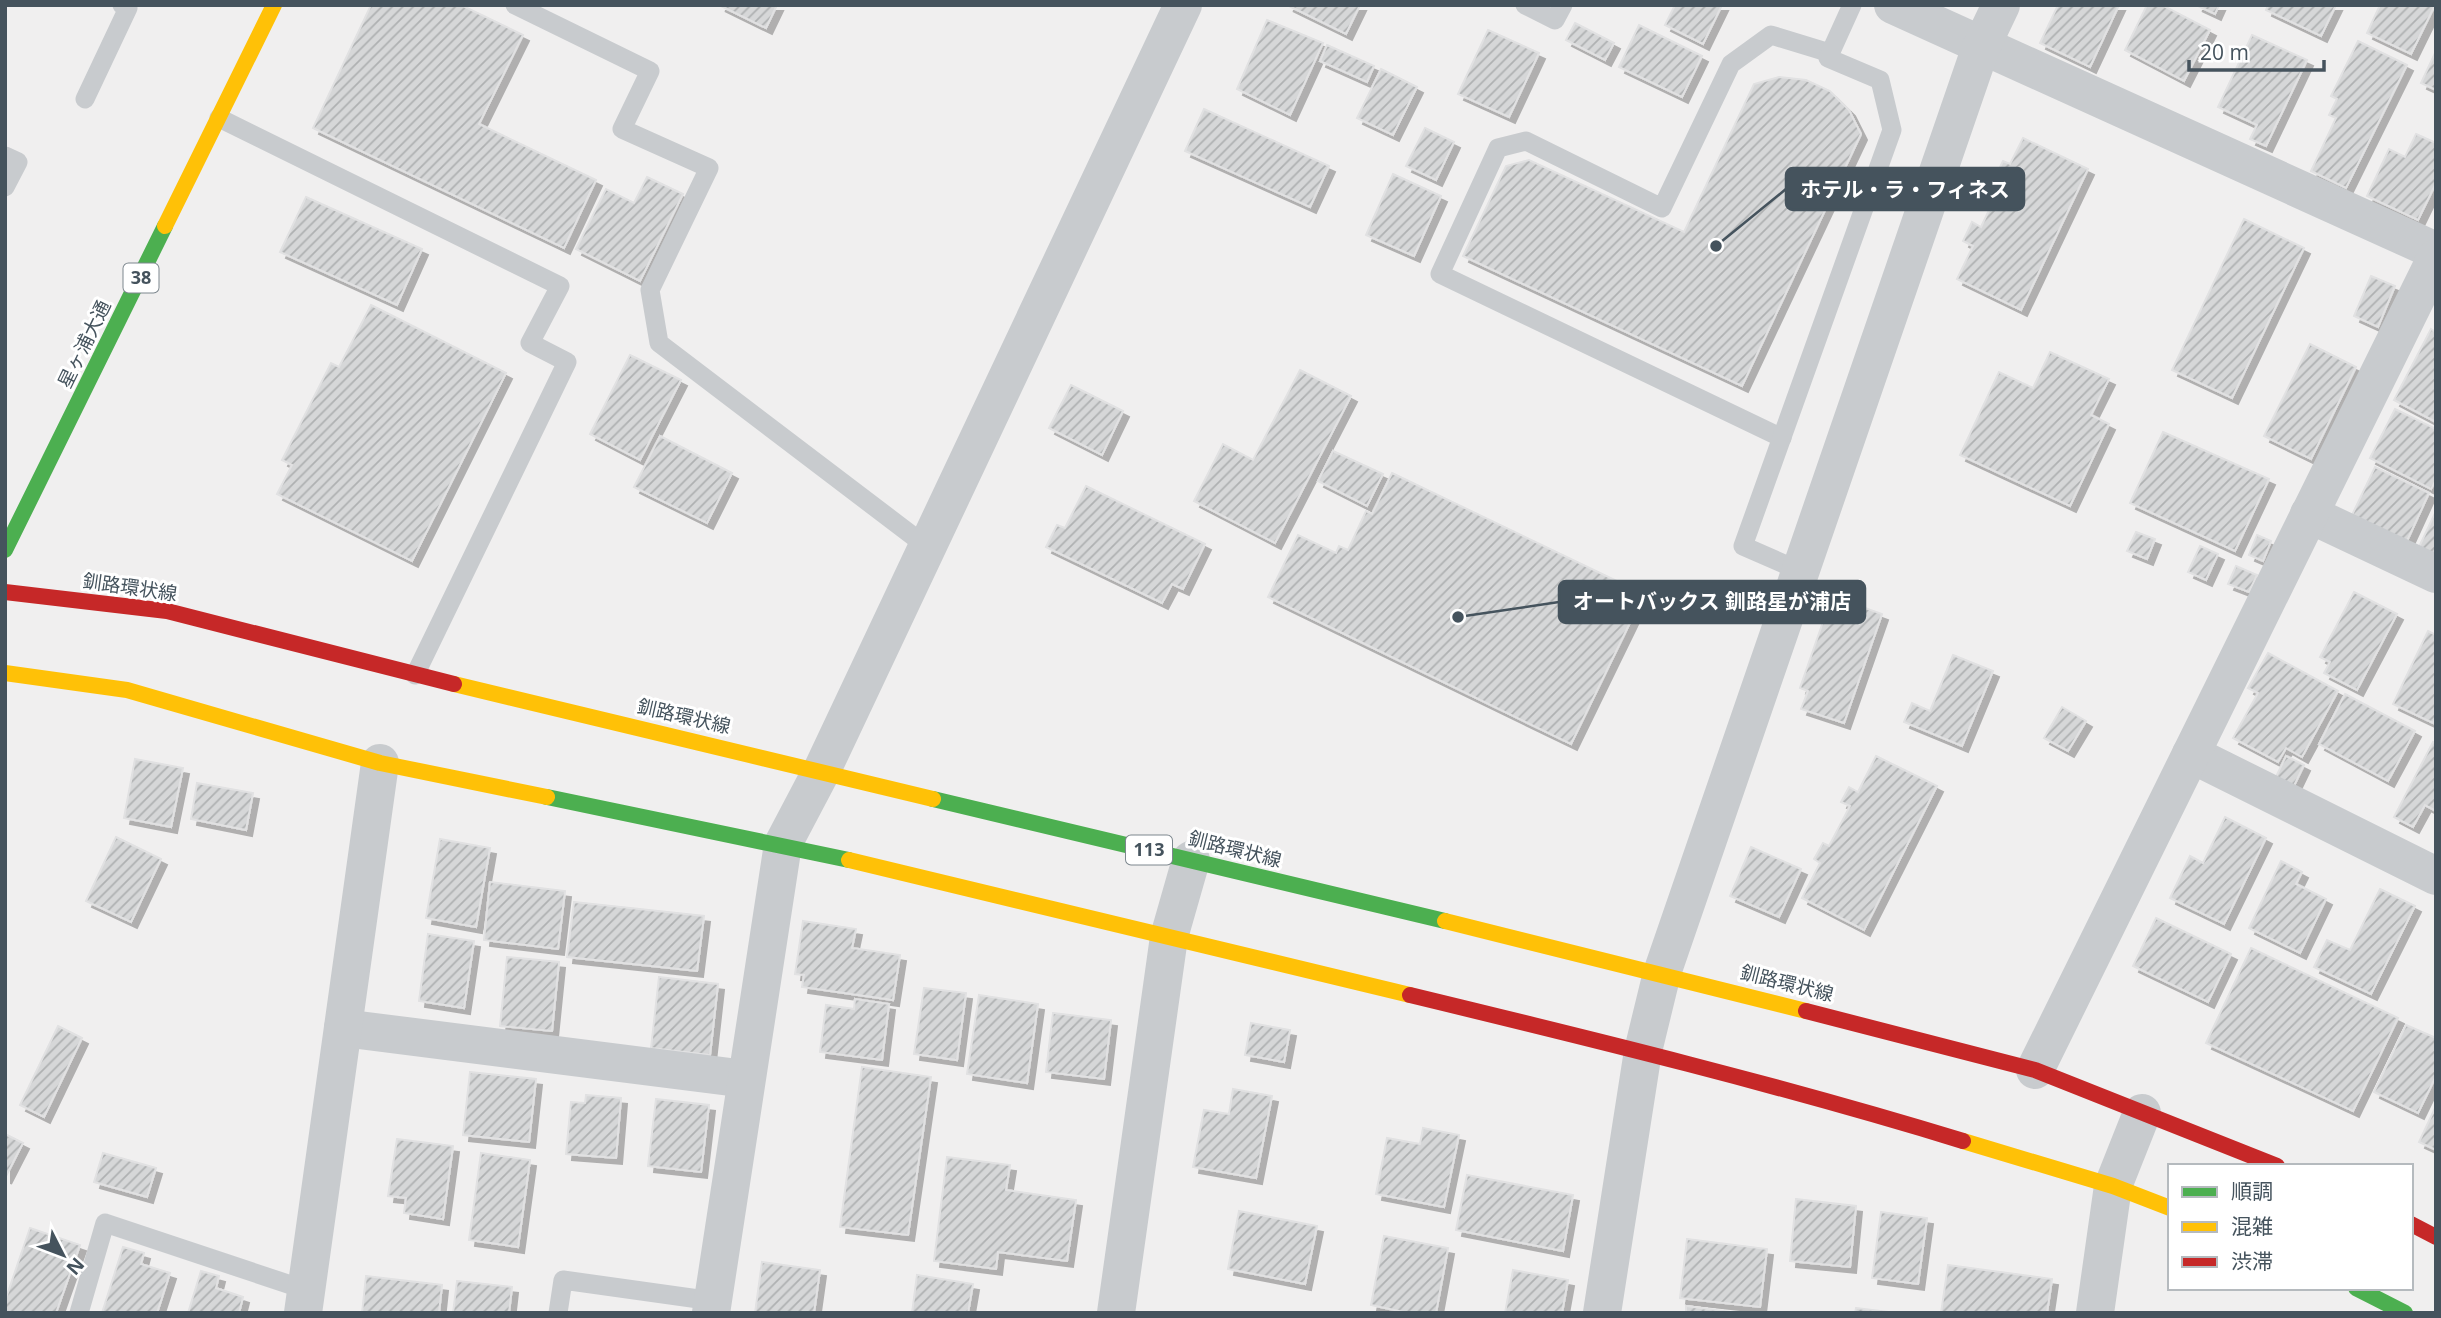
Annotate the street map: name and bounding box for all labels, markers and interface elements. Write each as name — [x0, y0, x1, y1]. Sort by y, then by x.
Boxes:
scale bar — [2189, 28, 2324, 72]
text: 20 m — [2200, 38, 2249, 66]
callout: ホテル・ラ・フィネス — [1786, 168, 2024, 210]
text: ホテル・ラ・フィネス — [1800, 175, 2010, 203]
road number: 38 — [124, 264, 158, 292]
street label: 星ヶ浦大通 — [51, 296, 117, 392]
street label: 釧路環状線 — [81, 568, 179, 606]
callout: オートバックス 釧路星が浦店 — [1559, 581, 1865, 623]
text: オートバックス 釧路星が浦店 — [1573, 587, 1851, 615]
street label: 釧路環状線 — [635, 693, 733, 739]
street label: 釧路環状線 — [1186, 825, 1284, 873]
road number: 113 — [1126, 836, 1172, 864]
street label: 釧路環状線 — [1738, 959, 1836, 1007]
legend — [2168, 1164, 2413, 1290]
text: 順調 — [2231, 1177, 2273, 1205]
text: 混雑 — [2231, 1212, 2273, 1240]
north arrow — [28, 1220, 98, 1290]
text: 渋滞 — [2231, 1247, 2273, 1275]
text: N — [61, 1252, 90, 1281]

